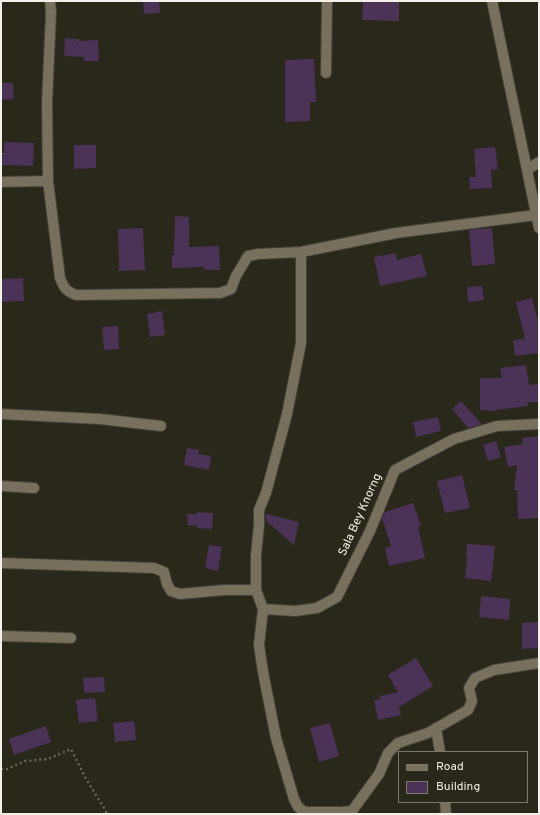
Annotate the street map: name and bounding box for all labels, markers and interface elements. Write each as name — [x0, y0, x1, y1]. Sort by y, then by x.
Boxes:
street label: Sala Bey Knorng — [336, 471, 386, 559]
legend — [398, 751, 528, 803]
text: Road — [436, 759, 464, 775]
text: Building — [436, 779, 480, 795]

